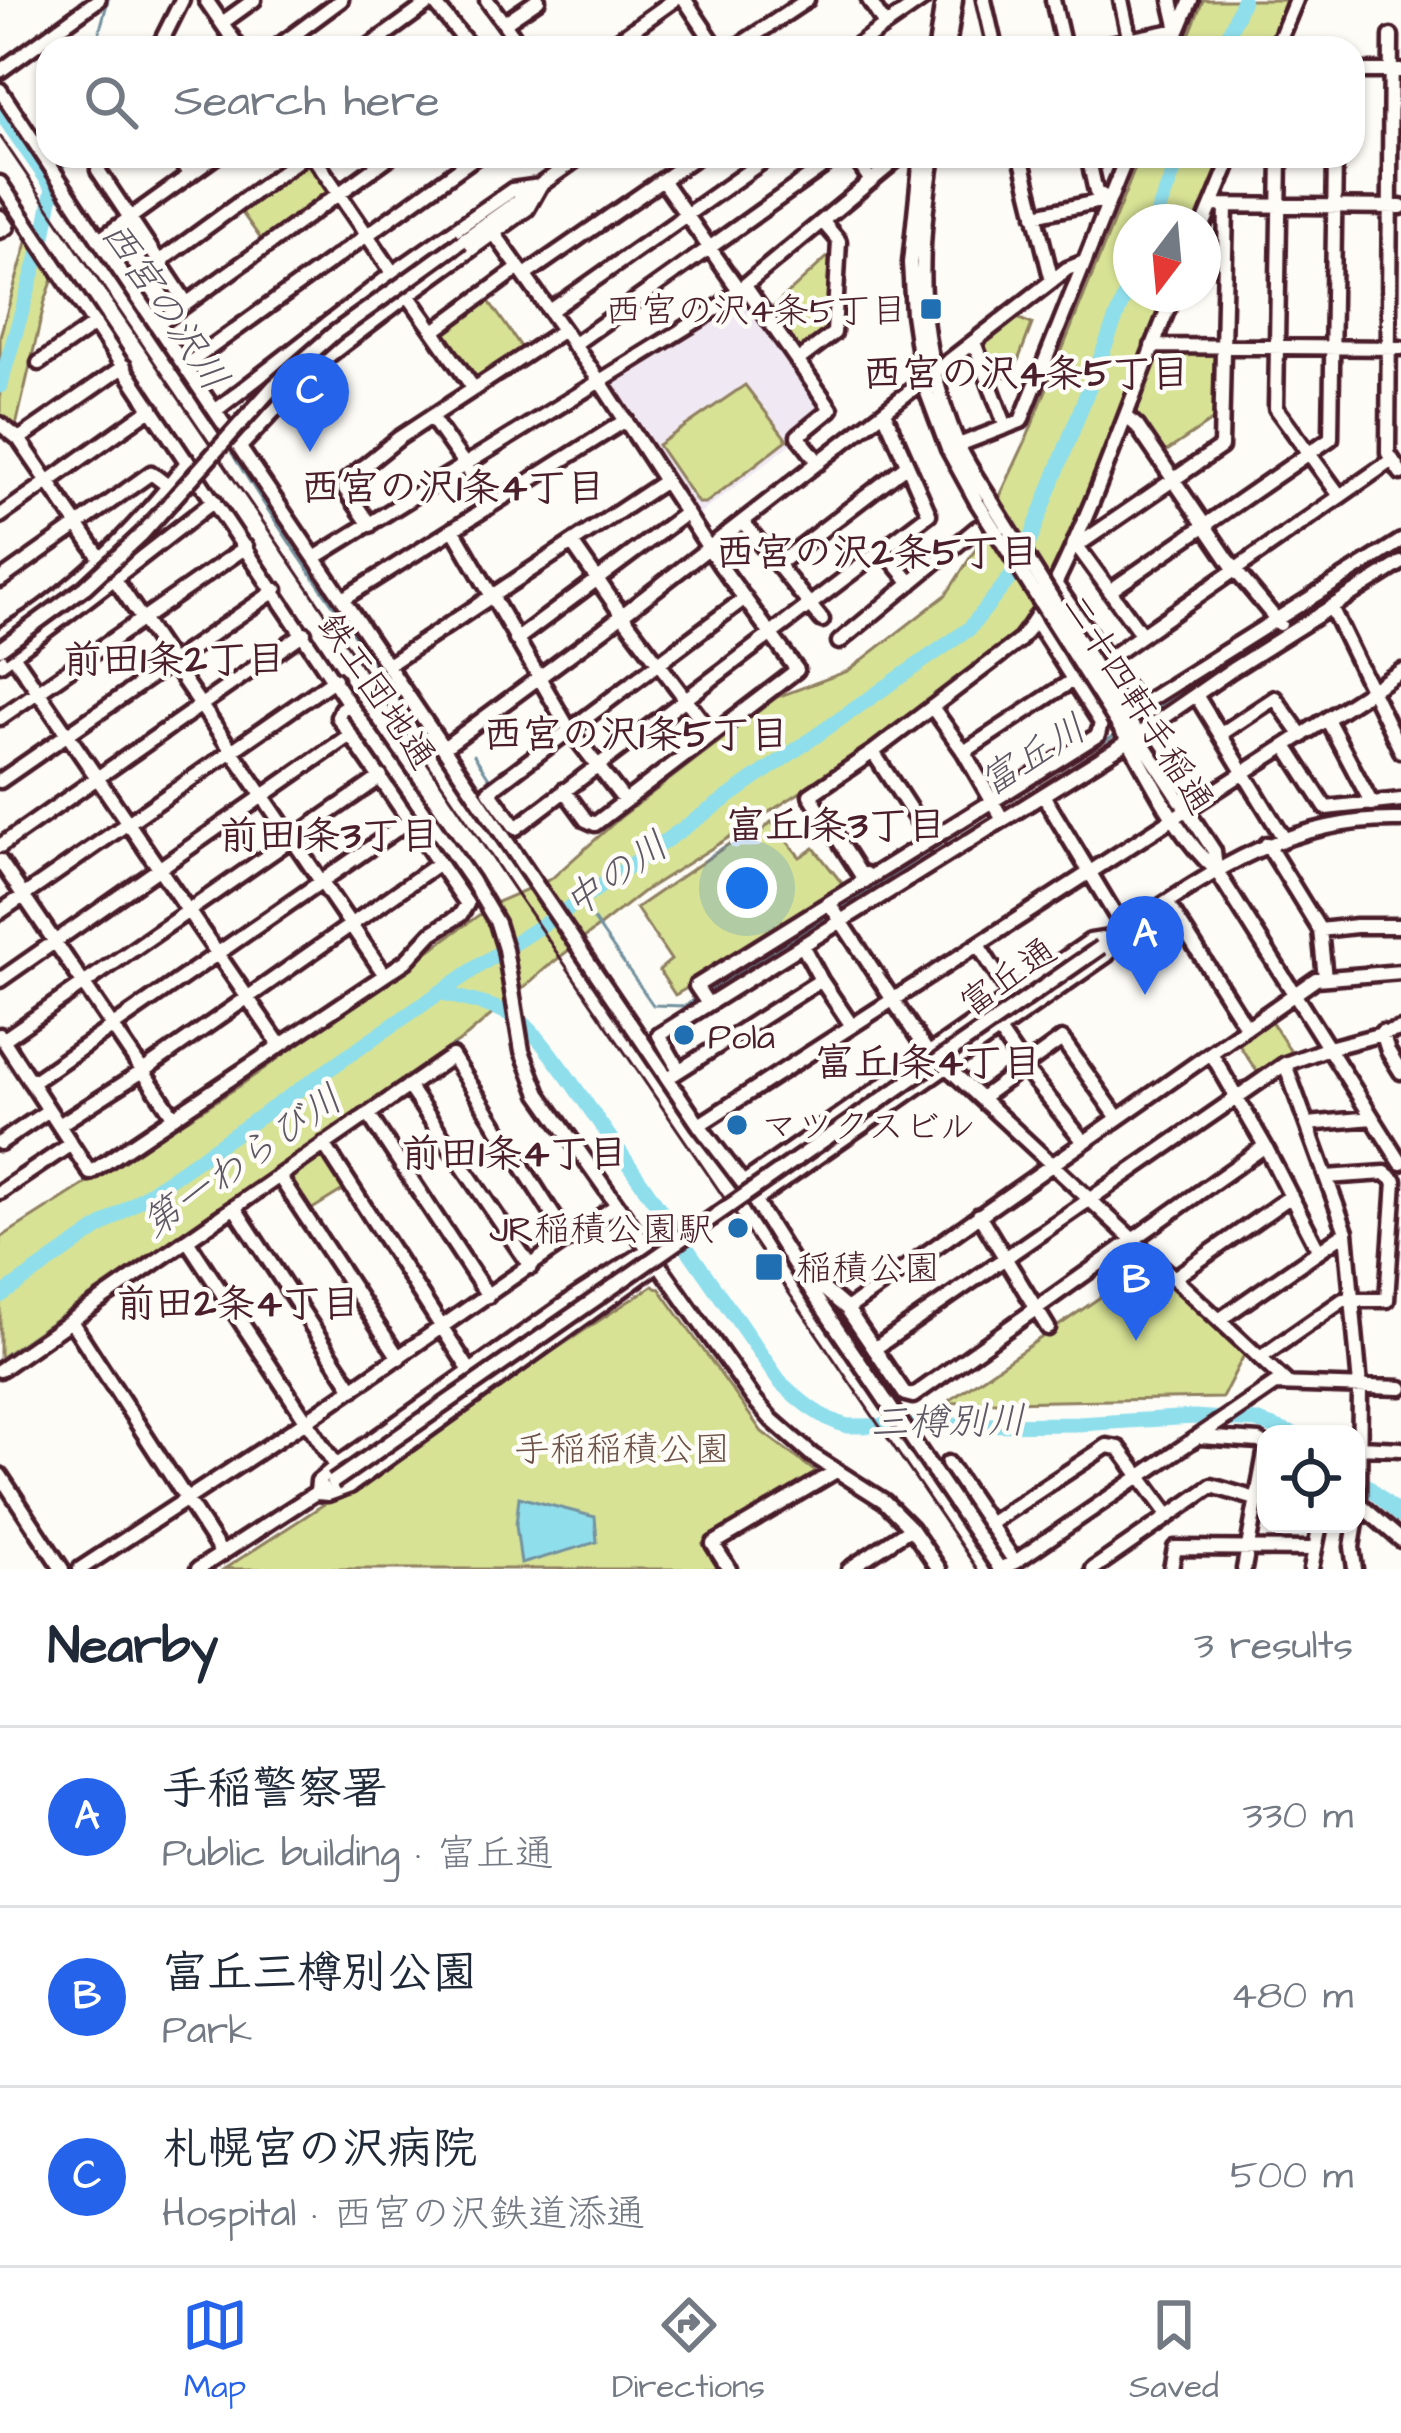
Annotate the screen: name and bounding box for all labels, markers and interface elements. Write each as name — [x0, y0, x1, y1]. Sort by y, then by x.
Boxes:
search box — [36, 36, 1365, 168]
icon: search — [78, 69, 144, 135]
text: Search here — [174, 71, 440, 133]
north arrow — [1113, 204, 1221, 312]
water label: 西宮の沢川 — [87, 211, 240, 403]
place label: 西宮の沢4条5丁目 — [605, 286, 907, 337]
marker: 西宮の沢4条5丁目 — [918, 296, 944, 322]
district label: 西宮の沢4条5丁目 — [862, 348, 1190, 402]
pin: C — [271, 353, 349, 452]
district label: 西宮の沢1条4丁目 — [301, 462, 605, 516]
district label: 西宮の沢2条5丁目 — [716, 527, 1038, 581]
street label: 二十四軒手稲通 — [1048, 584, 1225, 825]
street label: 鉄工団地通 — [304, 603, 447, 780]
district label: 前田1条2丁目 — [63, 634, 285, 688]
water label: 富丘川 — [970, 703, 1098, 810]
district label: 西宮の沢1条5丁目 — [483, 709, 789, 763]
district label: 富丘1条3丁目 — [726, 800, 946, 854]
district label: 前田1条3丁目 — [219, 810, 439, 864]
water label: 中の川 — [553, 820, 680, 931]
your location — [717, 858, 777, 918]
pin: A — [1106, 896, 1184, 995]
street label: 富丘通 — [950, 926, 1067, 1030]
place label: Pola — [708, 1012, 775, 1063]
marker: Pola — [671, 1022, 697, 1048]
district label: 富丘1条4丁目 — [815, 1037, 1041, 1091]
water label: 第一わらび川 — [131, 1073, 354, 1252]
place label: マツクスビル — [761, 1102, 976, 1153]
marker: マツクスビル — [724, 1112, 750, 1138]
district label: 前田1条4丁目 — [401, 1128, 627, 1182]
place label: JR稲積公園駅 — [489, 1205, 714, 1256]
marker: JR稲積公園駅 — [725, 1215, 751, 1241]
pin: B — [1097, 1242, 1175, 1341]
place label: 稲積公園 — [796, 1244, 940, 1295]
marker: 稲積公園 — [753, 1251, 785, 1283]
district label: 前田2条4丁目 — [116, 1278, 360, 1332]
water label: 三樽別川 — [870, 1395, 1027, 1451]
park label: 手稲稲積公園 — [514, 1425, 730, 1476]
map controls — [1257, 1425, 1365, 1533]
button: locate — [1257, 1425, 1365, 1533]
text: Nearby — [48, 1612, 218, 1683]
text: 3 results — [1194, 1620, 1353, 1674]
text: 手稲警察署 — [162, 1759, 387, 1821]
text: A — [75, 1790, 99, 1844]
text: 330 m — [1243, 1790, 1353, 1844]
text: Public building · 富丘通 — [162, 1828, 554, 1882]
text: 富丘三樽別公園 — [162, 1943, 477, 2005]
text: B — [73, 1970, 101, 2024]
text: 480 m — [1231, 1970, 1353, 2024]
text: Park — [162, 2005, 252, 2059]
text: 札幌宮の沢病院 — [162, 2119, 477, 2181]
text: C — [73, 2150, 101, 2204]
text: 500 m — [1230, 2150, 1353, 2204]
text: Hospital · 西宮の沢鉄道添通 — [162, 2188, 645, 2242]
tab: Map — [182, 2292, 248, 2410]
tab: Directions — [612, 2292, 765, 2410]
tab: Saved — [1129, 2292, 1219, 2410]

